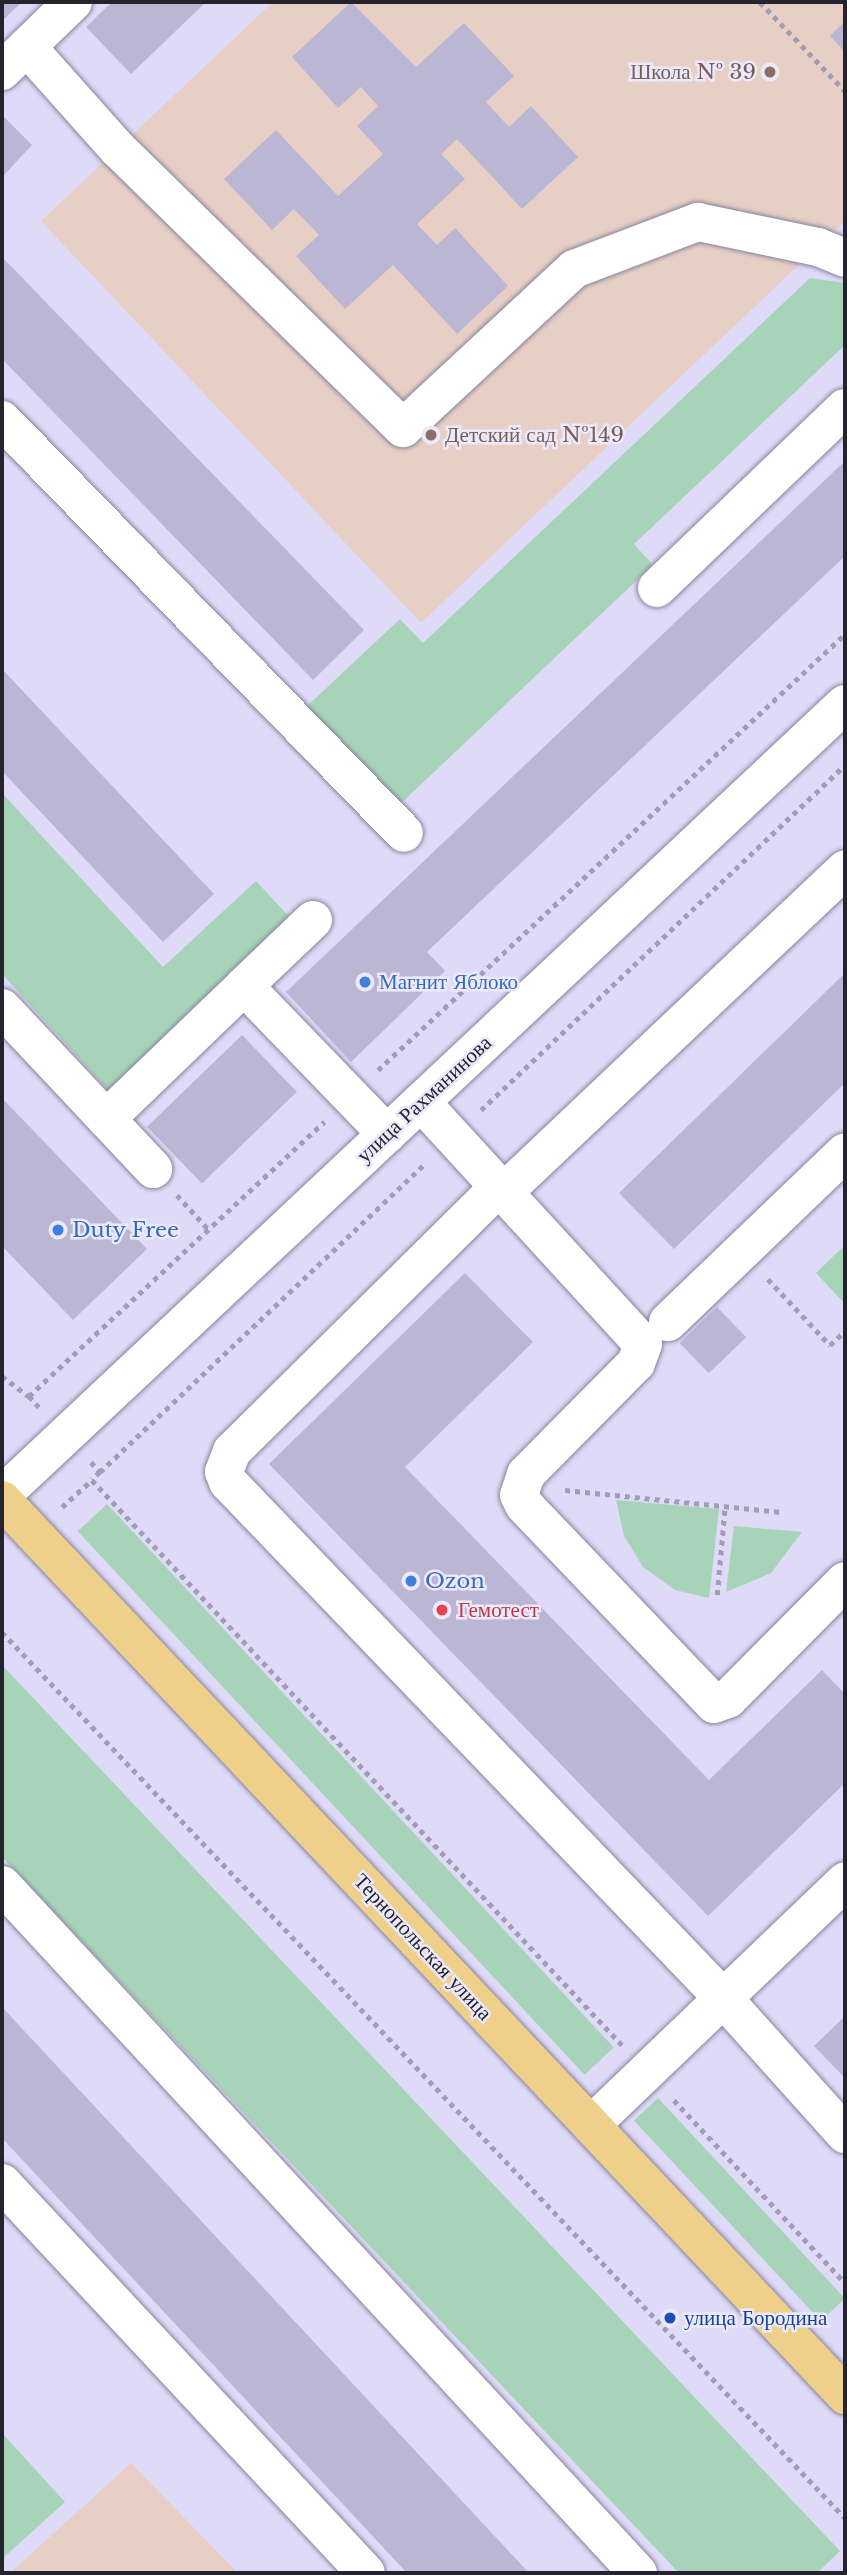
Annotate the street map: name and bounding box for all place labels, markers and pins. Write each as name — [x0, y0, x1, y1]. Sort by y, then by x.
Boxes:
place label: Школа № 39 — [630, 59, 756, 85]
marker: Школа № 39 — [762, 64, 778, 80]
place label: Детский сад №149 — [445, 422, 624, 448]
marker: Детский сад №149 — [423, 427, 439, 443]
place label: Магнит Яблоко — [379, 969, 518, 995]
marker: Магнит Яблоко — [357, 974, 373, 990]
place label: Duty Free — [72, 1217, 180, 1243]
marker: Duty Free — [50, 1222, 66, 1238]
place label: Ozon — [425, 1568, 485, 1594]
marker: Ozon — [403, 1573, 419, 1589]
place label: Гемотест — [458, 1597, 539, 1623]
marker: Гемотест — [432, 1600, 452, 1620]
place label: улица Бородина — [684, 2305, 827, 2331]
marker: улица Бородина — [662, 2310, 678, 2326]

